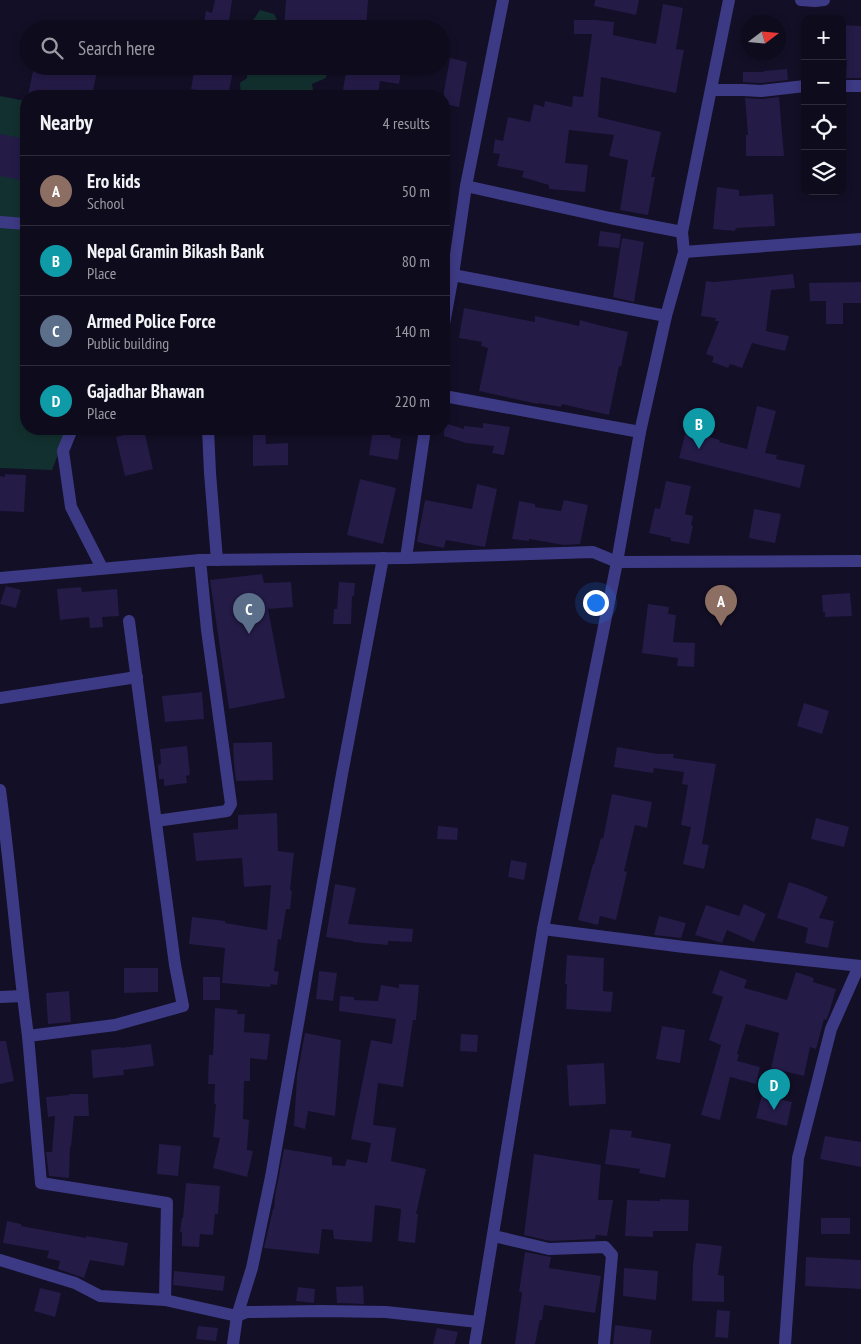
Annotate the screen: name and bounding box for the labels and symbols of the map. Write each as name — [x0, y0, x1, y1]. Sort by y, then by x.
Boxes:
north arrow — [741, 15, 786, 60]
pin: B — [683, 408, 715, 449]
pin: A — [705, 585, 737, 626]
your location — [583, 590, 609, 616]
pin: C — [233, 593, 265, 634]
pin: D — [758, 1069, 790, 1110]

